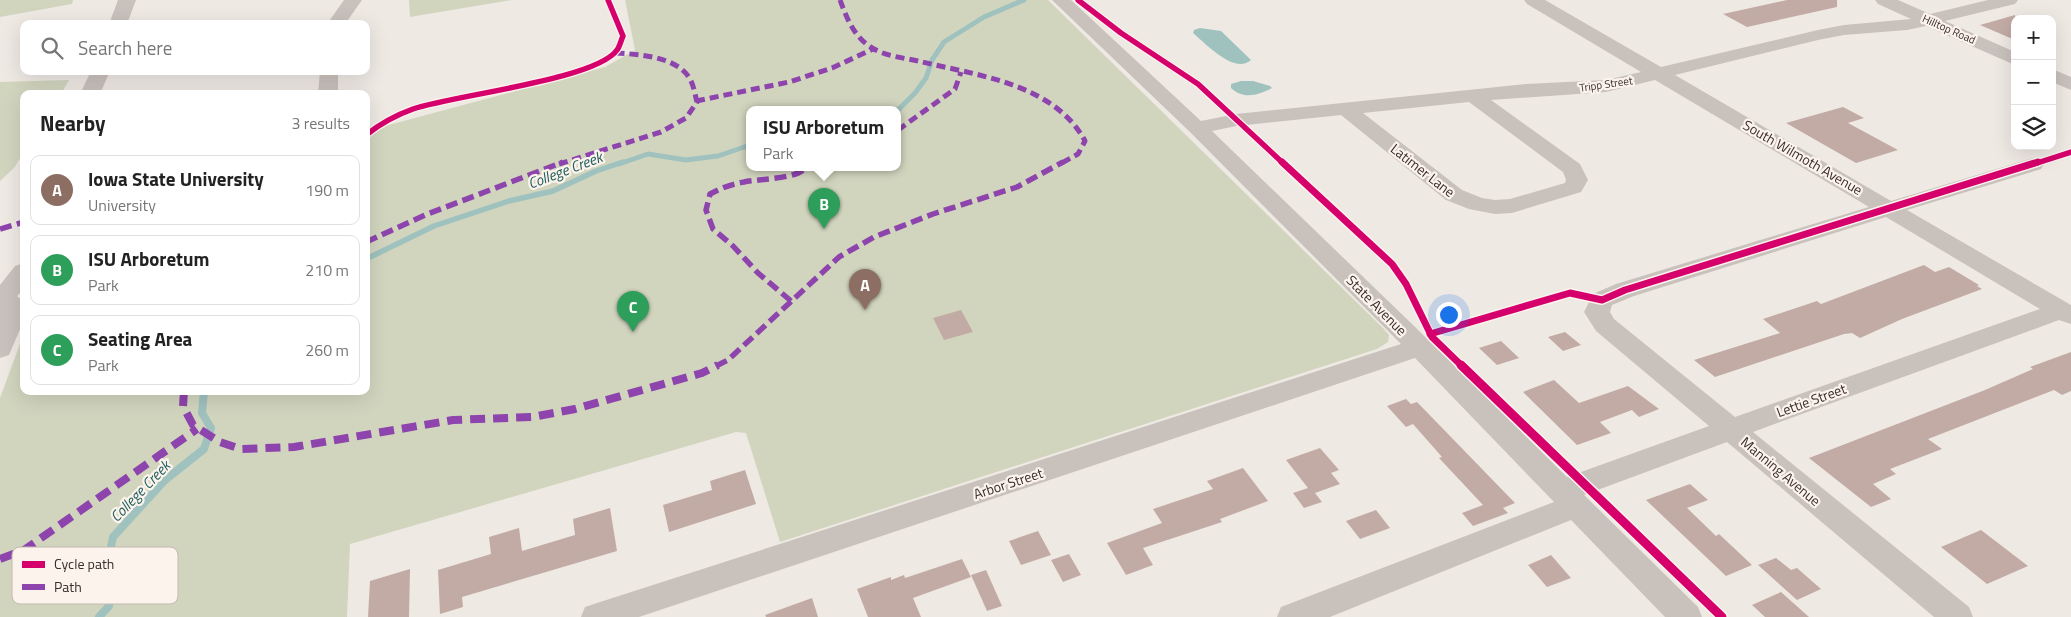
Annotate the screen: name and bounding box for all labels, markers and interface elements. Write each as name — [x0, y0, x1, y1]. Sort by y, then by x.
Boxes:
street label: Hilltop Road — [1920, 10, 1978, 48]
map controls — [2011, 15, 2056, 150]
button: + — [2011, 15, 2056, 60]
search box — [20, 20, 370, 75]
text: Search here — [78, 33, 172, 62]
icon: search — [38, 34, 66, 62]
button: − — [2011, 60, 2056, 105]
street label: Tripp Street — [1578, 72, 1634, 96]
button: layers — [2011, 105, 2056, 150]
popup — [746, 106, 901, 171]
text: Nearby — [40, 107, 105, 139]
text: 3 results — [291, 111, 350, 135]
text: ISU Arboretum — [763, 112, 884, 141]
street label: South Wilmoth Avenue — [1739, 114, 1867, 200]
street label: Latimer Lane — [1386, 138, 1460, 202]
text: Park — [763, 141, 793, 165]
water label: College Creek — [524, 144, 608, 195]
text: Iowa State University — [88, 164, 264, 193]
text: A — [52, 178, 62, 202]
text: 190 m — [305, 178, 349, 202]
pin: B — [808, 188, 840, 229]
text: University — [88, 193, 156, 217]
text: ISU Arboretum — [88, 244, 209, 273]
text: B — [52, 258, 62, 282]
text: 210 m — [305, 258, 349, 282]
pin: A — [849, 269, 881, 310]
street label: State Avenue — [1342, 270, 1412, 340]
text: Park — [88, 273, 119, 297]
pin: C — [617, 291, 649, 332]
your location — [1436, 302, 1462, 328]
text: Seating Area — [88, 324, 192, 353]
text: C — [53, 338, 61, 362]
text: 260 m — [305, 338, 349, 362]
text: Park — [88, 353, 119, 377]
street label: Lettie Street — [1773, 378, 1849, 422]
street label: Manning Avenue — [1737, 431, 1825, 511]
water label: College Creek — [105, 453, 177, 527]
street label: Arbor Street — [971, 462, 1046, 504]
legend — [12, 547, 178, 604]
text: Cycle path — [54, 553, 114, 574]
text: Path — [54, 576, 82, 597]

